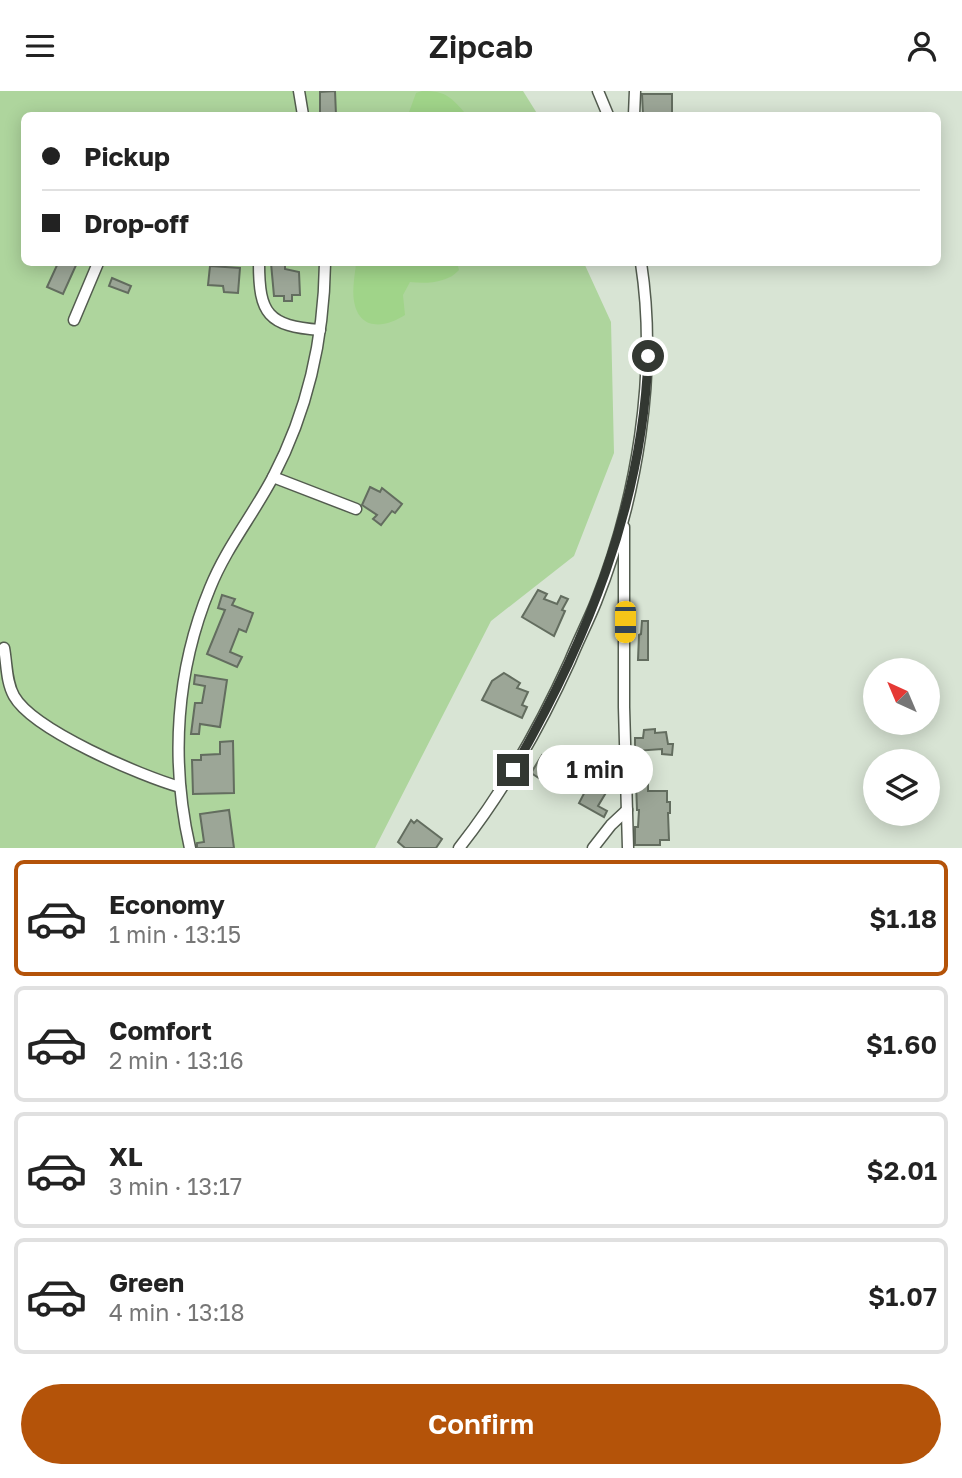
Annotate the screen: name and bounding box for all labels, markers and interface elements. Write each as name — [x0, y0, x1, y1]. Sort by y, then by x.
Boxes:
icon: menu — [21, 27, 59, 65]
text: Zipcab — [429, 27, 533, 65]
icon: person — [903, 27, 941, 65]
text: Pickup — [84, 141, 170, 172]
text: Drop-off — [84, 208, 189, 239]
route start — [632, 340, 664, 372]
car — [615, 601, 636, 643]
north arrow — [863, 658, 940, 735]
map controls — [863, 658, 940, 826]
callout: 1 min — [538, 745, 653, 795]
button: layers — [863, 749, 940, 826]
route end — [497, 754, 529, 786]
text: 1 min — [566, 755, 624, 783]
icon: car — [25, 887, 88, 950]
text: Economy — [109, 889, 225, 920]
text: $1.18 — [869, 903, 937, 934]
text: 1 min · 13:15 — [109, 920, 241, 948]
icon: car — [25, 1013, 88, 1076]
text: Comfort — [109, 1015, 212, 1046]
text: $1.60 — [866, 1029, 937, 1060]
text: 2 min · 13:16 — [109, 1046, 244, 1074]
icon: car — [25, 1139, 88, 1202]
text: XL — [109, 1141, 143, 1172]
text: $2.01 — [867, 1155, 937, 1186]
text: 3 min · 13:17 — [109, 1172, 242, 1200]
icon: car — [25, 1265, 88, 1328]
text: Green — [109, 1267, 184, 1298]
text: $1.07 — [868, 1281, 937, 1312]
text: 4 min · 13:18 — [109, 1298, 245, 1326]
button: Confirm — [21, 1384, 941, 1464]

